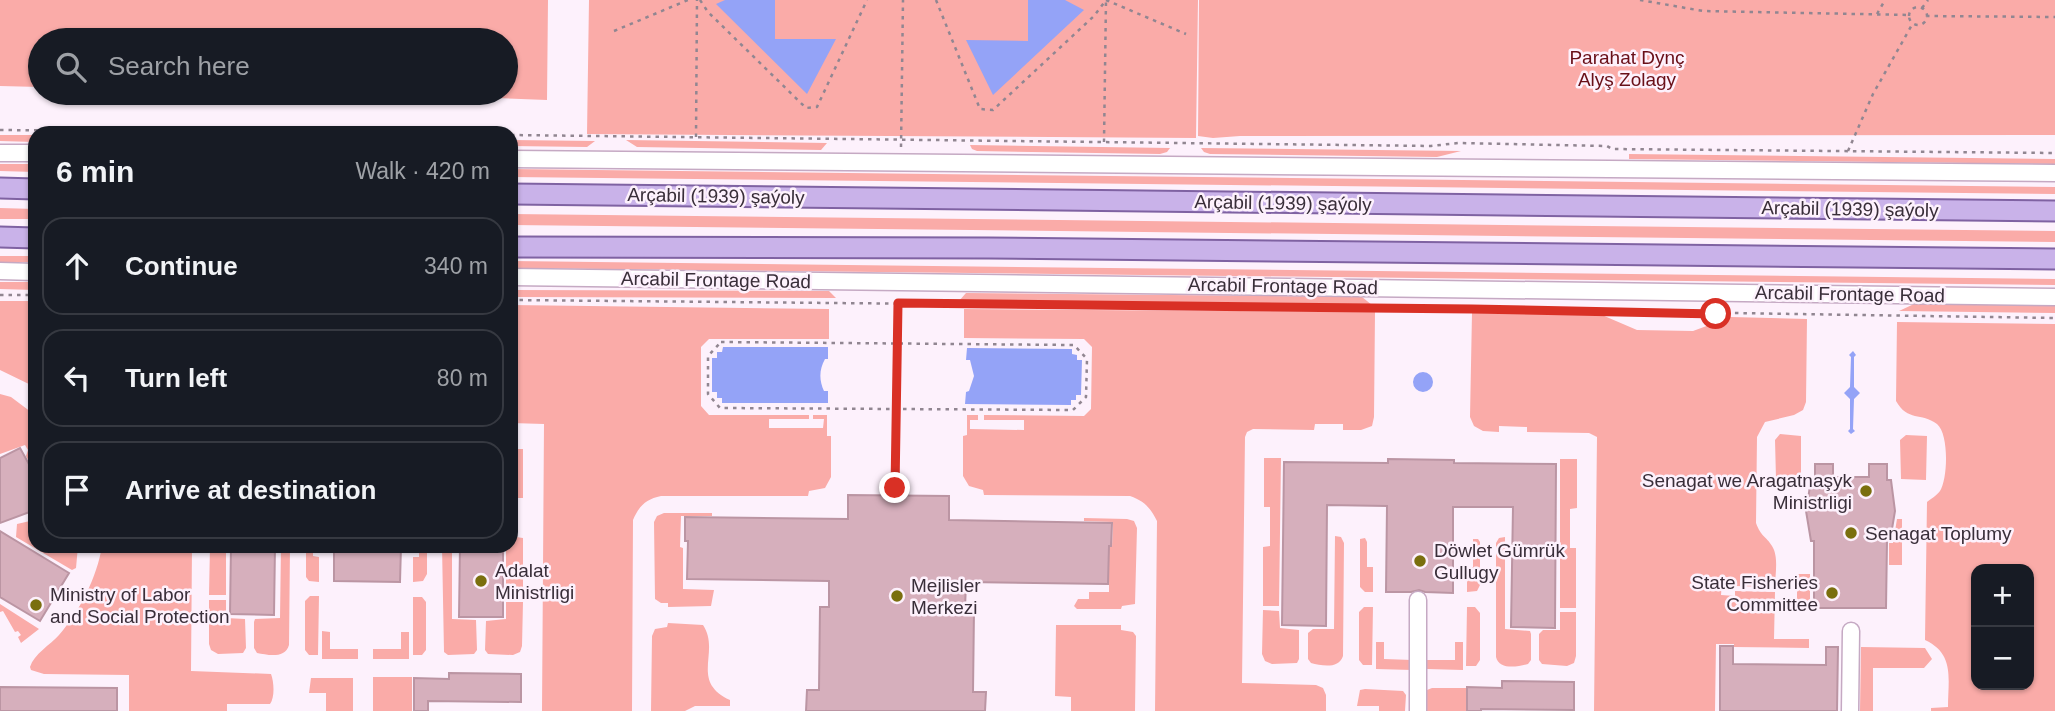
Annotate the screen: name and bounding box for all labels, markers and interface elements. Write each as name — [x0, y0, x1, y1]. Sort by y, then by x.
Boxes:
search box — [28, 28, 518, 105]
park label: Parahat Dynç Alyş Zolagy — [1569, 47, 1685, 90]
icon: search — [52, 48, 90, 86]
text: Search here — [108, 51, 250, 81]
text: 6 min — [56, 155, 134, 188]
text: Walk · 420 m — [355, 158, 490, 184]
street label: Arçabil (1939) şaýoly — [627, 184, 805, 208]
street label: Arçabil (1939) şaýoly — [1194, 191, 1372, 215]
street label: Arçabil (1939) şaýoly — [1761, 197, 1939, 221]
icon: ahead — [58, 247, 96, 285]
text: Continue — [125, 251, 238, 281]
text: 340 m — [424, 253, 488, 279]
street label: Arcabil Frontage Road — [621, 268, 811, 292]
street label: Arcabil Frontage Road — [1188, 274, 1378, 298]
street label: Arcabil Frontage Road — [1755, 282, 1945, 306]
route start — [1700, 298, 1731, 329]
icon: left — [58, 359, 96, 397]
text: Turn left — [125, 363, 227, 393]
text: 80 m — [437, 365, 488, 391]
place label: Senagat we Aragatnaşyk Ministrligi — [1642, 470, 1852, 513]
icon: arrive — [58, 471, 96, 509]
route end — [879, 472, 910, 503]
text: Arrive at destination — [125, 475, 376, 505]
marker: Senagat we Aragatnaşyk Ministrligi — [1858, 483, 1874, 499]
place label: Senagat Toplumy — [1865, 523, 2012, 544]
marker: Senagat Toplumy — [1843, 525, 1859, 541]
place label: Döwlet Gümrük Gullugy — [1434, 540, 1565, 583]
marker: Döwlet Gümrük Gullugy — [1412, 553, 1428, 569]
place label: Adalat Ministrligi — [495, 560, 574, 603]
map controls — [1971, 564, 2034, 690]
button: + — [1971, 564, 2034, 627]
place label: State Fisheries Committee — [1691, 572, 1818, 615]
marker: Adalat Ministrligi — [473, 573, 489, 589]
place label: Mejlisler Merkezi — [911, 575, 981, 618]
place label: Ministry of Labor and Social Protection — [50, 584, 230, 627]
marker: State Fisheries Committee — [1824, 585, 1840, 601]
marker: Mejlisler Merkezi — [889, 588, 905, 604]
marker: Ministry of Labor and Social Protection — [28, 597, 44, 613]
button: − — [1971, 627, 2034, 690]

